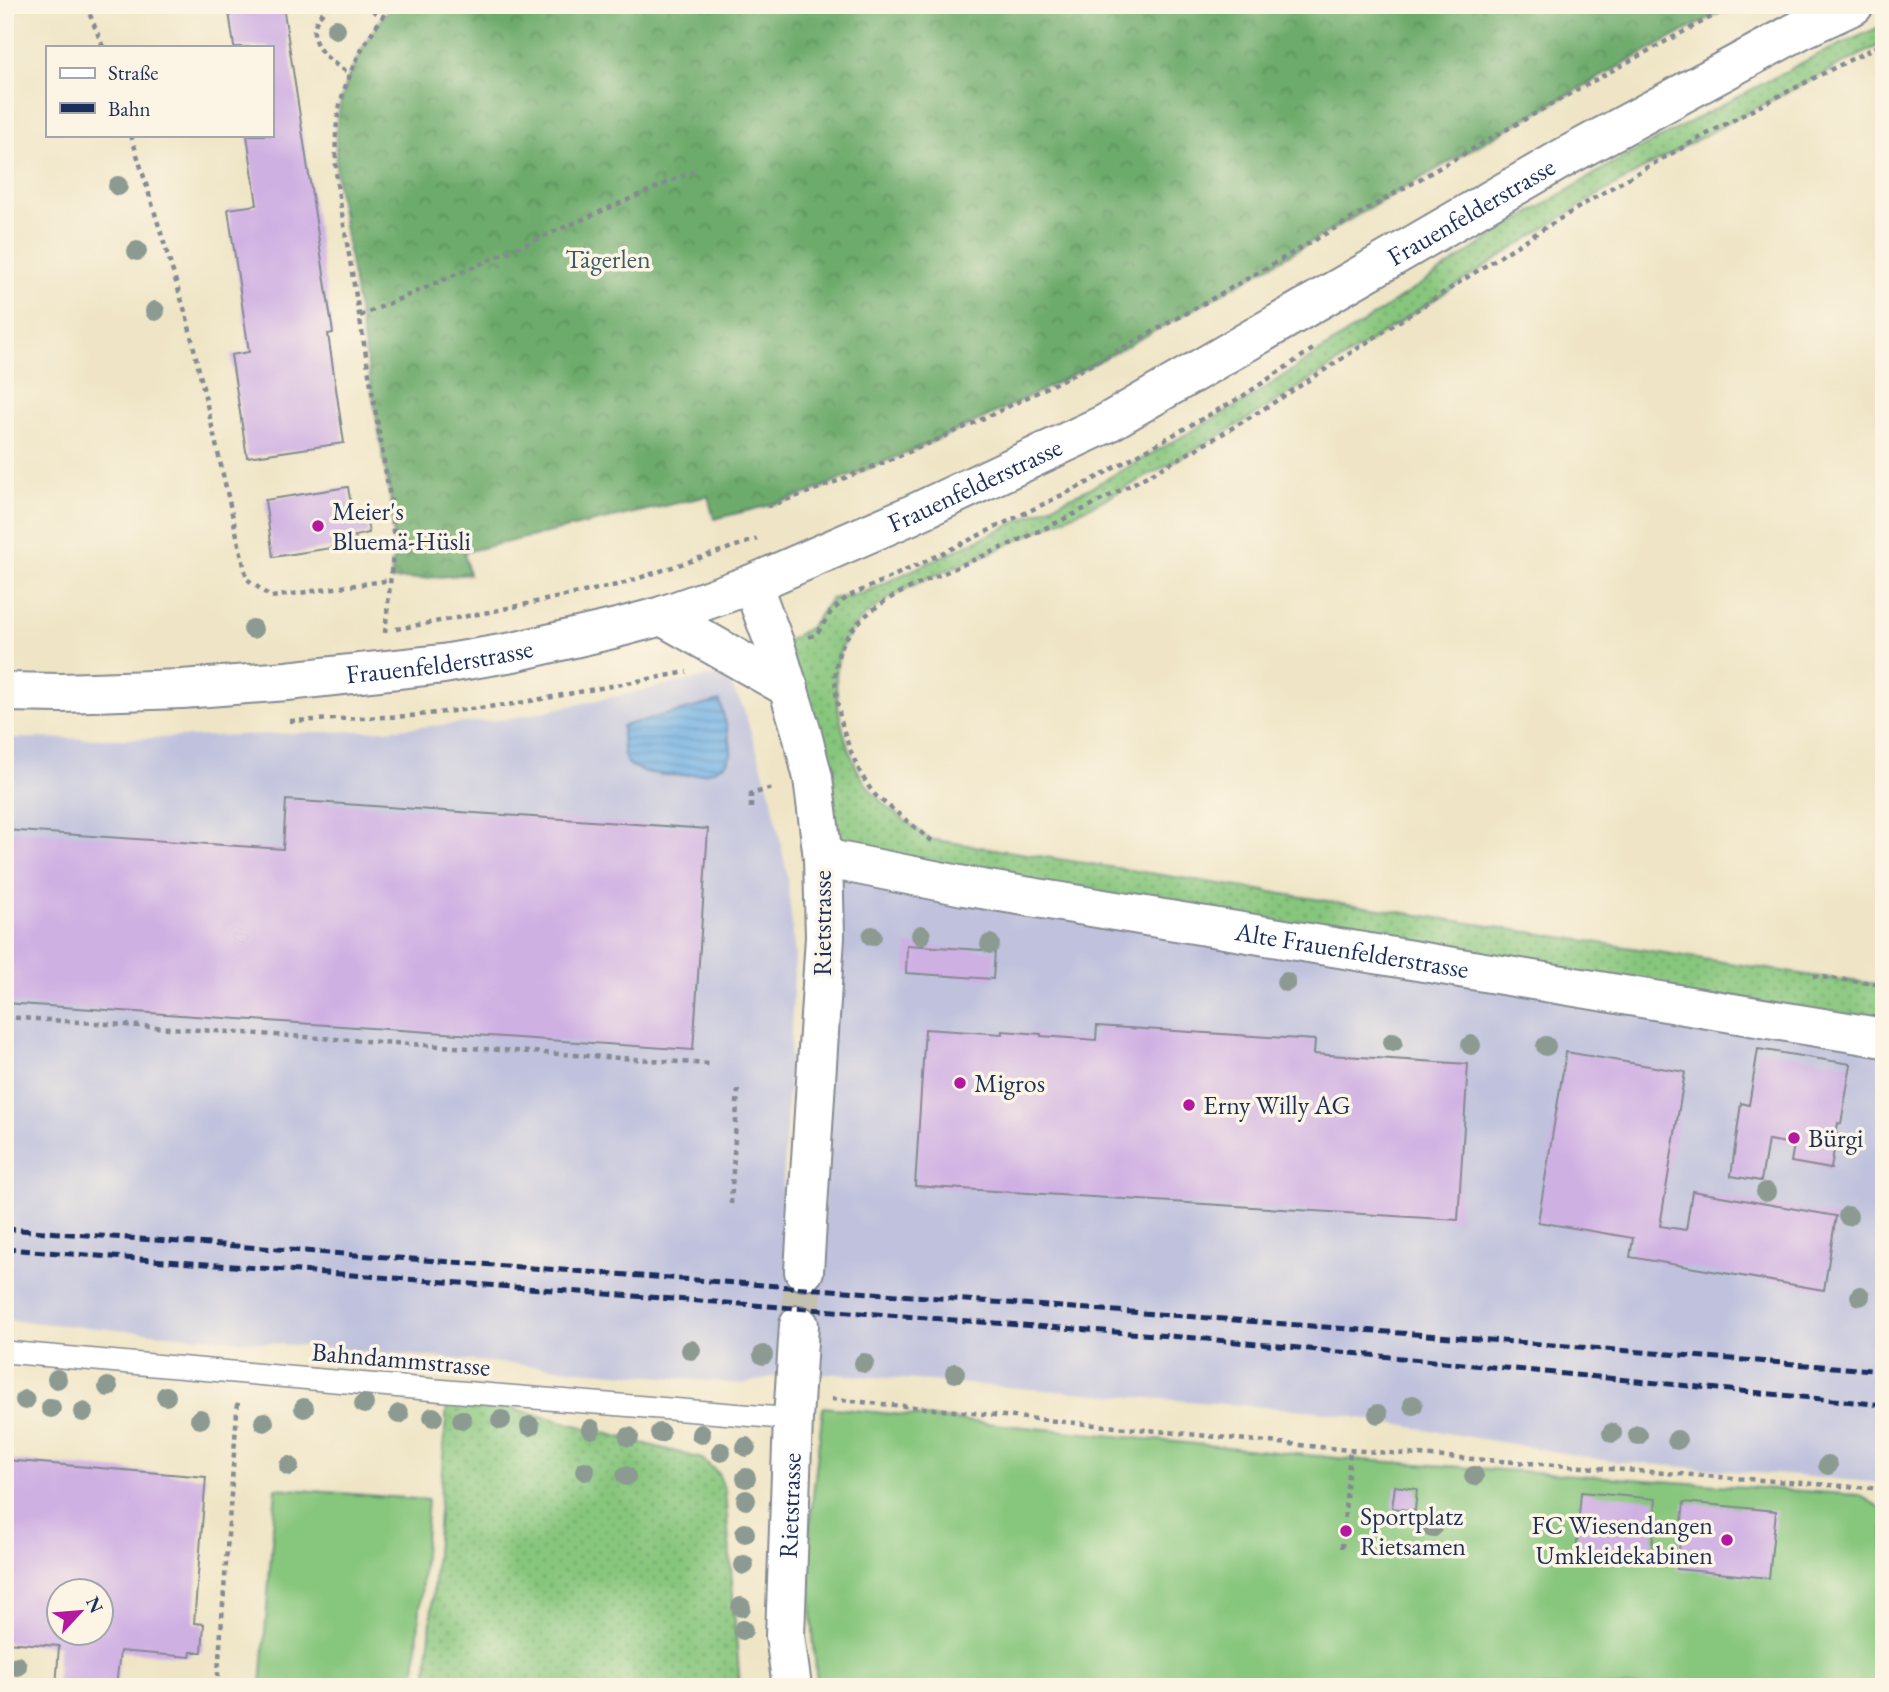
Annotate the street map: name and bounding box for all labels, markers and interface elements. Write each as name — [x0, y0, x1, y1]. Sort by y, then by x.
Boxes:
legend — [46, 46, 273, 136]
text: Straße — [108, 59, 159, 86]
text: Bahn — [108, 95, 151, 122]
street label: Frauenfelderstrasse — [1381, 150, 1561, 274]
park label: Tägerlen — [565, 242, 651, 276]
street label: Frauenfelderstrasse — [882, 430, 1067, 540]
place label: Meier's Bluemä-Hüsli — [332, 494, 471, 558]
marker: Meier's Bluemä-Hüsli — [310, 518, 326, 534]
street label: Frauenfelderstrasse — [344, 631, 536, 691]
street label: Rietstrasse — [805, 870, 839, 976]
street label: Alte Frauenfelderstrasse — [1232, 914, 1471, 986]
place label: Migros — [974, 1066, 1045, 1100]
marker: Migros — [952, 1075, 968, 1091]
place label: Erny Willy AG — [1203, 1088, 1351, 1122]
marker: Erny Willy AG — [1181, 1097, 1197, 1113]
place label: Bürgi — [1808, 1121, 1863, 1155]
marker: Bürgi — [1786, 1130, 1802, 1146]
street label: Bahndammstrasse — [310, 1334, 492, 1384]
street label: Rietstrasse — [771, 1452, 809, 1559]
place label: Sportplatz Rietsamen — [1360, 1499, 1466, 1563]
place label: FC Wiesendangen Umkleidekabinen — [1532, 1508, 1713, 1572]
marker: Sportplatz Rietsamen — [1338, 1523, 1354, 1539]
marker: FC Wiesendangen Umkleidekabinen — [1719, 1532, 1735, 1548]
north arrow — [46, 1576, 116, 1646]
text: N — [80, 1592, 110, 1618]

